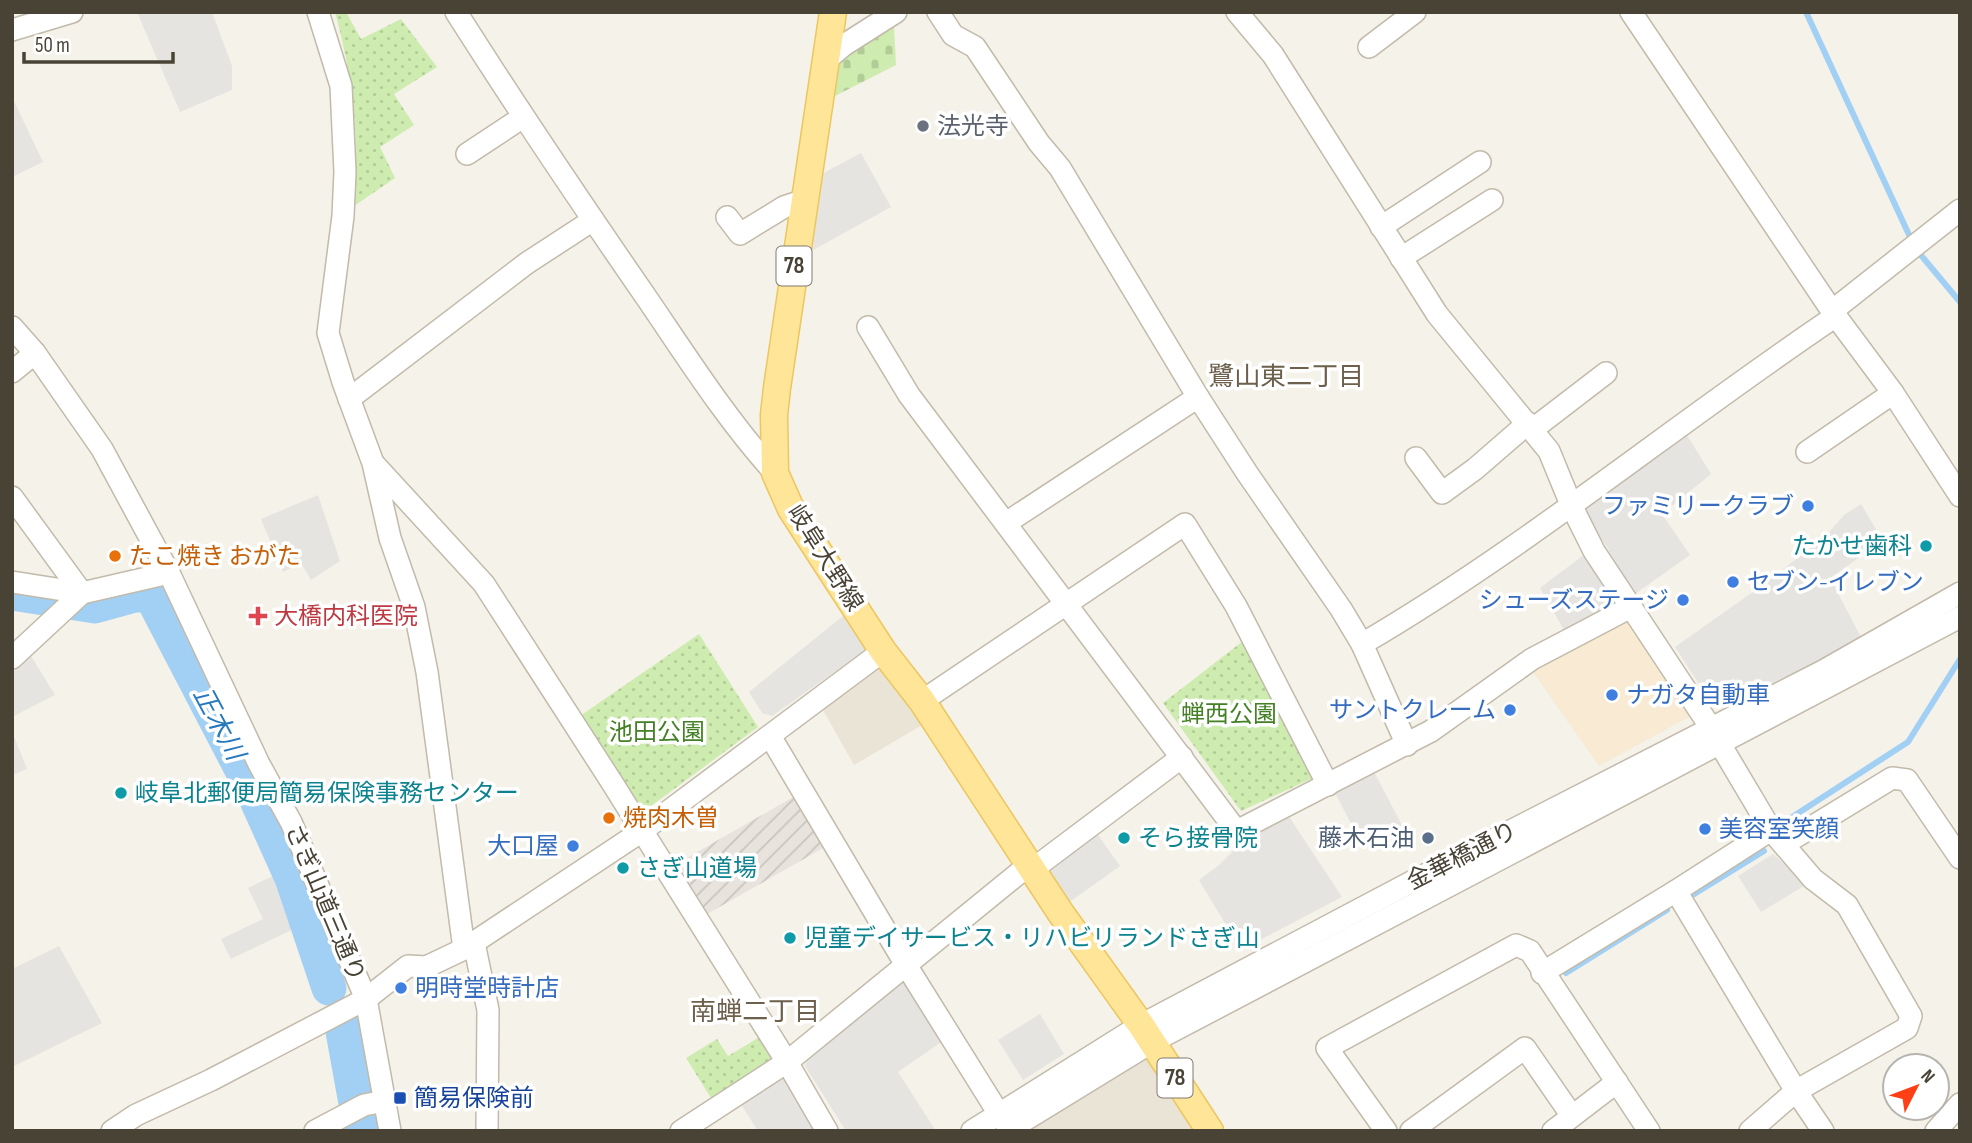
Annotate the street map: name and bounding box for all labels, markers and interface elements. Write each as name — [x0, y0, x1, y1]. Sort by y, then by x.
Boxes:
scale bar — [24, 21, 173, 65]
text: 50 m — [35, 33, 70, 58]
place label: 法光寺 — [937, 112, 1009, 141]
marker: 法光寺 — [915, 118, 931, 134]
road number: 78 — [776, 246, 812, 286]
district label: 鷺山東二丁目 — [1208, 362, 1364, 393]
place label: ファミリークラブ — [1602, 492, 1794, 521]
marker: ファミリークラブ — [1800, 498, 1816, 514]
street label: 岐阜大野線 — [781, 499, 869, 617]
place label: たかせ歯科 — [1792, 532, 1912, 561]
marker: たかせ歯科 — [1918, 538, 1934, 554]
place label: たこ焼き おがた — [129, 542, 301, 571]
marker: たこ焼き おがた — [107, 548, 123, 564]
place label: セブン-イレブン — [1747, 568, 1924, 597]
marker: セブン-イレブン — [1725, 574, 1741, 590]
place label: シューズステージ — [1479, 586, 1669, 615]
marker: シューズステージ — [1675, 592, 1691, 608]
place label: 大橋内科医院 — [274, 602, 418, 631]
marker: 大橋内科医院 — [248, 606, 268, 626]
place label: ナガタ自動車 — [1626, 681, 1770, 710]
water label: 正木川 — [186, 682, 251, 768]
marker: ナガタ自動車 — [1604, 687, 1620, 703]
place label: サントクレーム — [1329, 696, 1496, 725]
park label: 蝉西公園 — [1181, 700, 1277, 729]
marker: サントクレーム — [1502, 702, 1518, 718]
park label: 池田公園 — [609, 718, 705, 747]
place label: 岐阜北郵便局簡易保険事務センター — [135, 779, 519, 808]
marker: 岐阜北郵便局簡易保険事務センター — [113, 785, 129, 801]
place label: 焼肉木曽 — [623, 804, 719, 833]
marker: 焼肉木曽 — [601, 810, 617, 826]
place label: 美容室笑顔 — [1719, 815, 1839, 844]
street label: 金華橋通り — [1402, 816, 1522, 896]
street label: さぎ山道三通り — [279, 820, 371, 986]
marker: 美容室笑顔 — [1697, 821, 1713, 837]
place label: そら接骨院 — [1138, 824, 1258, 853]
place label: 藤木石油 — [1318, 824, 1414, 853]
marker: そら接骨院 — [1116, 830, 1132, 846]
marker: 藤木石油 — [1420, 830, 1436, 846]
place label: 大口屋 — [487, 832, 559, 861]
marker: 大口屋 — [565, 838, 581, 854]
place label: さぎ山道場 — [637, 854, 757, 883]
marker: さぎ山道場 — [615, 860, 631, 876]
place label: 児童デイサービス・リハビリランドさぎ山 — [804, 924, 1260, 953]
marker: 児童デイサービス・リハビリランドさぎ山 — [782, 930, 798, 946]
place label: 明時堂時計店 — [415, 974, 559, 1003]
marker: 明時堂時計店 — [393, 980, 409, 996]
district label: 南蝉二丁目 — [690, 997, 820, 1028]
north arrow — [1881, 1052, 1951, 1122]
road number: 78 — [1158, 1058, 1192, 1098]
text: N — [1916, 1065, 1939, 1088]
place label: 簡易保険前 — [414, 1084, 534, 1113]
marker: 簡易保険前 — [392, 1090, 408, 1106]

